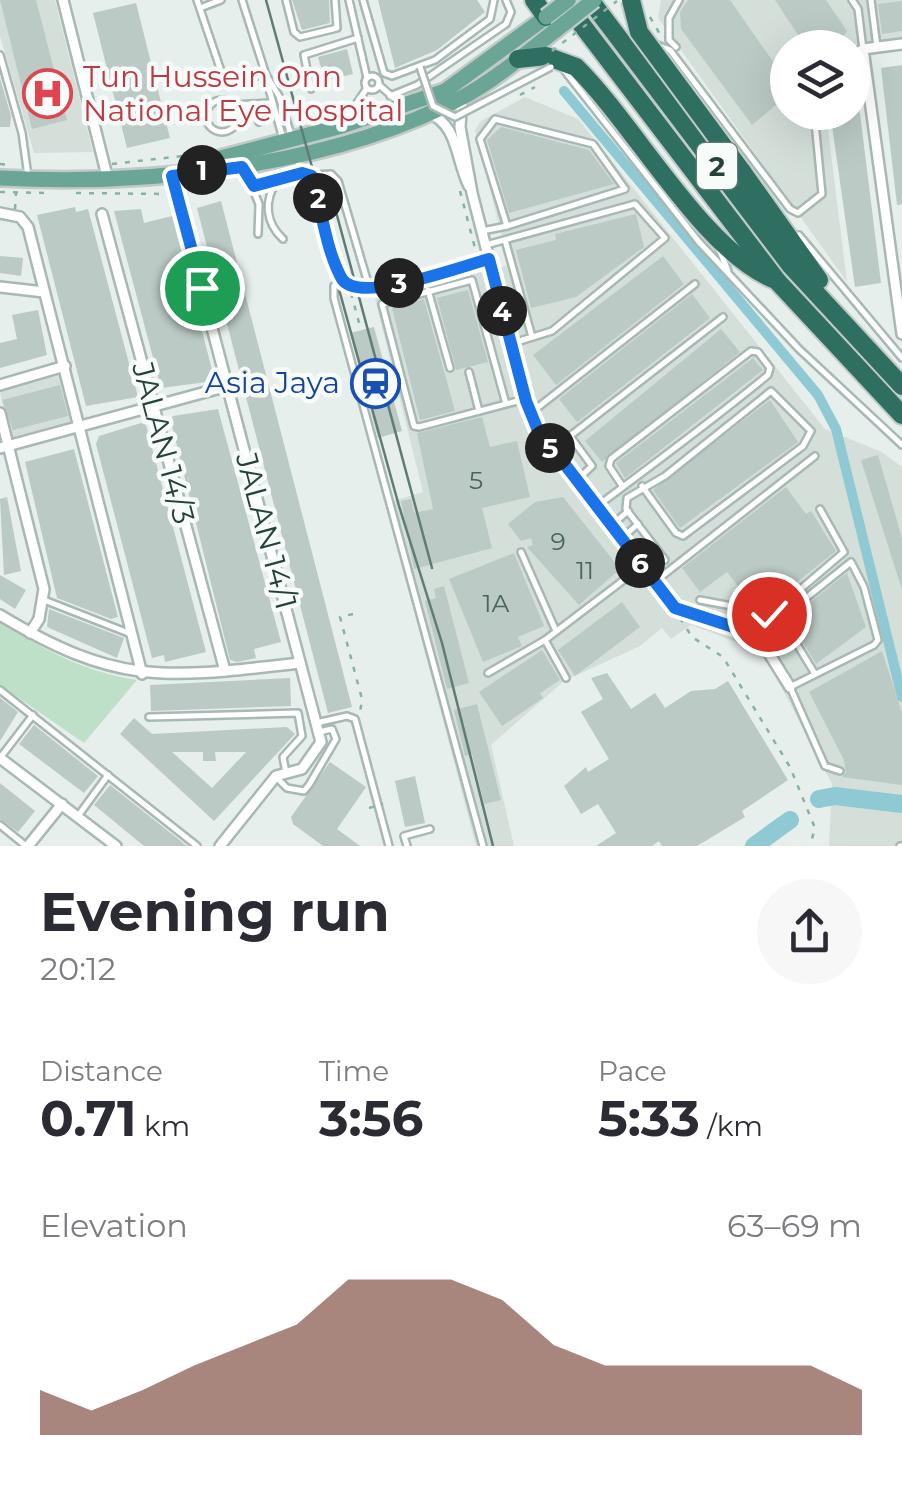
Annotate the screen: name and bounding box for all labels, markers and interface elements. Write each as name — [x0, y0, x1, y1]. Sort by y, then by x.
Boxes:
map controls — [770, 30, 870, 130]
button: layers — [770, 30, 870, 130]
place label: Tun Hussein Onn National Eye Hospital — [83, 58, 403, 129]
hospital icon: Tun Hussein Onn National Eye Hospital — [22, 68, 74, 120]
road number: 2 — [697, 143, 737, 189]
pin: 1 — [177, 145, 227, 195]
text: 1 — [197, 153, 207, 187]
pin: 2 — [293, 173, 343, 223]
text: 2 — [310, 181, 326, 215]
pin — [160, 246, 245, 331]
pin: 3 — [374, 258, 424, 308]
icon: arrive — [175, 261, 230, 316]
text: 3 — [391, 266, 407, 300]
pin: 4 — [477, 286, 527, 336]
text: 4 — [492, 294, 512, 328]
street label: JALAN 14/3 — [124, 357, 203, 528]
station icon: Asia Jaya — [349, 357, 401, 409]
place label: Asia Jaya — [205, 364, 340, 401]
pin: 5 — [525, 423, 575, 473]
text: 5 — [542, 431, 558, 465]
street label: JALAN 14/1 — [228, 447, 305, 613]
house number: 5 — [469, 465, 483, 495]
house number: 9 — [550, 526, 566, 556]
pin: 6 — [615, 538, 665, 588]
text: 6 — [631, 546, 649, 580]
house number: 11 — [576, 555, 594, 585]
pin — [727, 572, 812, 657]
icon: check — [742, 587, 797, 642]
house number: 1A — [483, 588, 510, 618]
text: Evening run — [40, 878, 390, 945]
button: share — [757, 879, 862, 984]
text: 20:12 — [40, 949, 116, 988]
text: Distance — [40, 1054, 163, 1088]
text: Time — [319, 1054, 389, 1088]
text: Pace — [598, 1054, 667, 1088]
text: 0.71 — [40, 1088, 137, 1149]
text: 3:56 — [319, 1088, 423, 1149]
text: 5:33 — [598, 1088, 700, 1149]
text: km — [137, 1109, 190, 1143]
text: /km — [700, 1109, 763, 1143]
text: Elevation — [40, 1206, 188, 1245]
text: 63–69 m — [727, 1206, 862, 1245]

